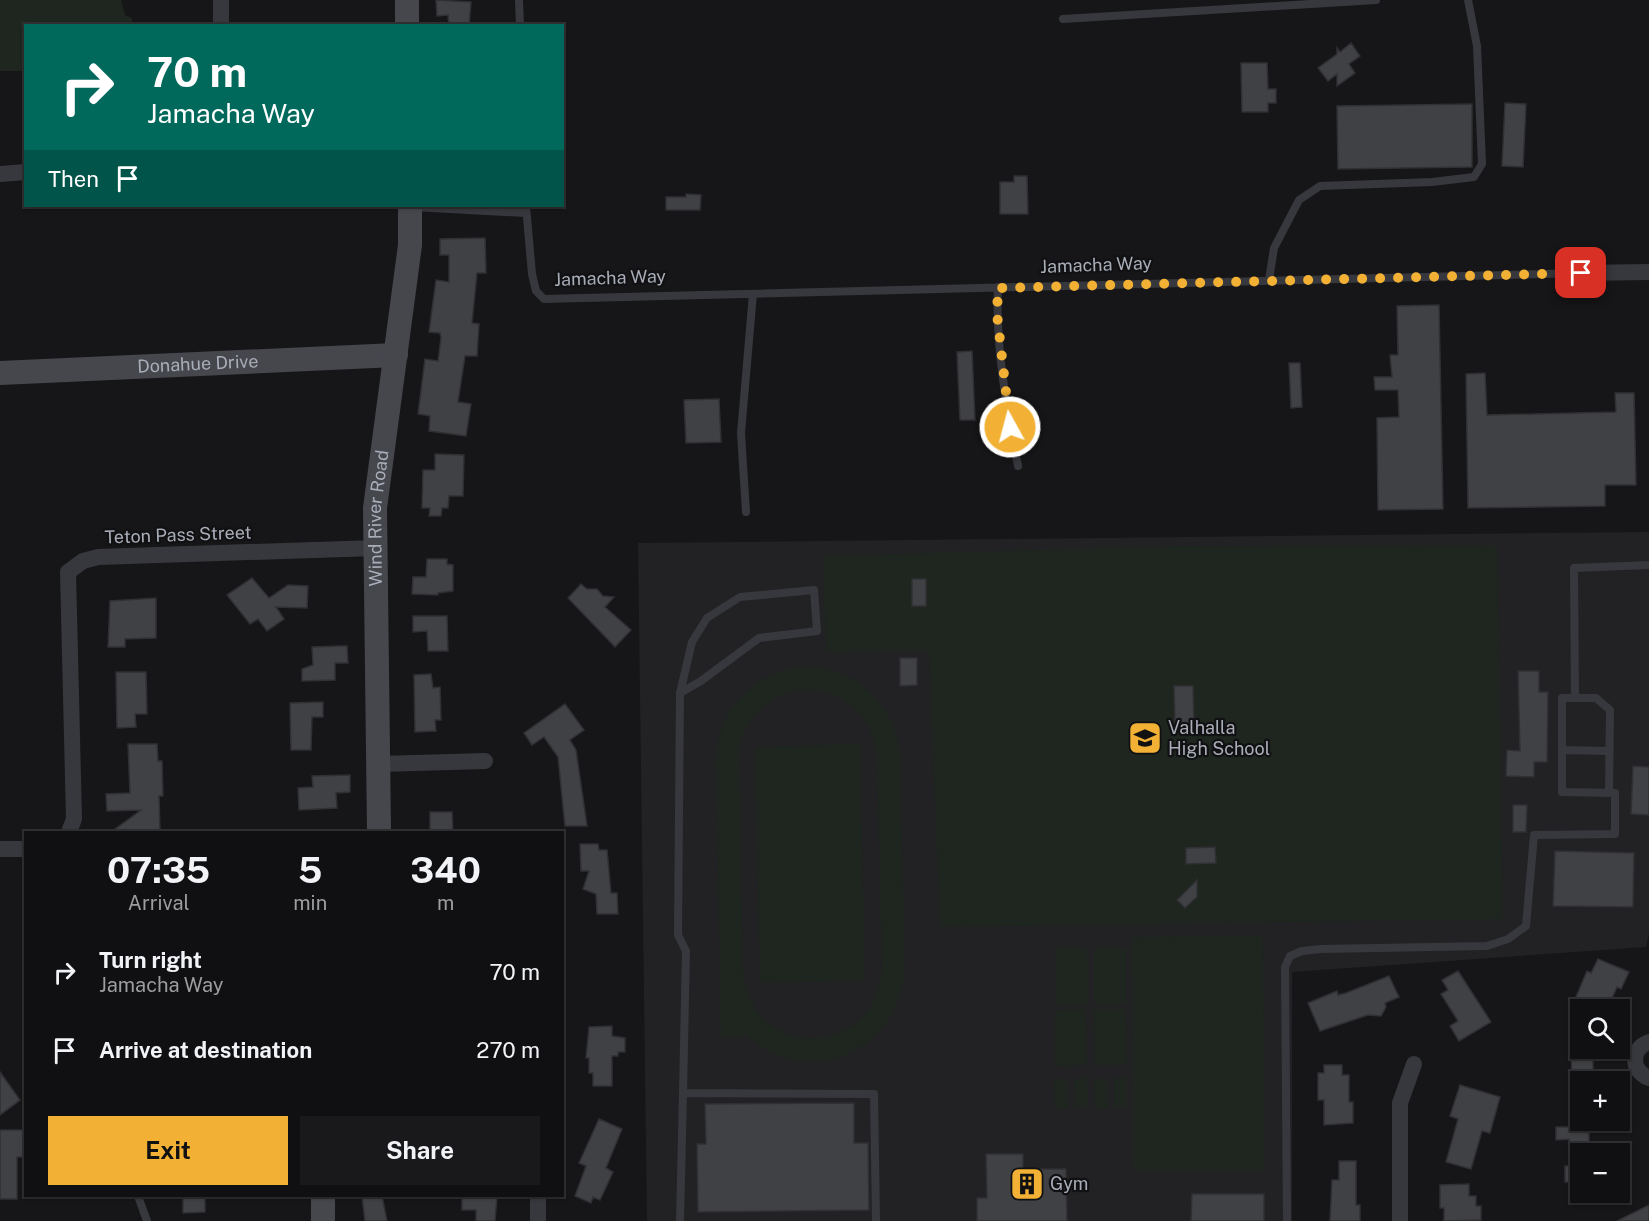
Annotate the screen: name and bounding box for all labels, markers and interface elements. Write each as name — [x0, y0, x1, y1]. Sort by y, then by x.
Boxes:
text: 70 m — [147, 47, 247, 96]
icon: right — [48, 48, 126, 126]
text: Jamacha Way — [147, 97, 315, 129]
icon: arrive — [111, 162, 144, 195]
text: Then — [48, 166, 99, 192]
pin — [1555, 247, 1606, 298]
street label: Jamacha Way — [1040, 252, 1153, 277]
icon: arrive — [1564, 256, 1597, 289]
street label: Jamacha Way — [554, 265, 667, 290]
street label: Donahue Drive — [137, 350, 259, 377]
position arrow — [978, 395, 1042, 459]
street label: Wind River Road — [364, 449, 393, 587]
street label: Teton Pass Street — [104, 521, 252, 548]
place label: Valhalla High School — [1168, 717, 1270, 759]
school or university icon: Valhalla High School — [1127, 720, 1163, 756]
text: 07:35 — [107, 849, 210, 891]
text: 5 — [298, 849, 322, 891]
text: 340 — [410, 849, 481, 891]
text: Arrival — [128, 891, 190, 915]
text: min — [293, 891, 327, 915]
text: m — [437, 891, 454, 915]
text: Turn right — [99, 947, 202, 973]
icon: right — [48, 956, 81, 989]
text: 70 m — [489, 959, 540, 985]
text: Jamacha Way — [99, 973, 223, 997]
map controls — [1570, 999, 1630, 1203]
button: search — [1570, 999, 1630, 1059]
icon: arrive — [48, 1034, 81, 1067]
text: Arrive at destination — [99, 1037, 312, 1063]
text: 270 m — [476, 1037, 540, 1063]
button: + — [1570, 1071, 1630, 1131]
button: Exit — [48, 1116, 288, 1185]
button: Share — [300, 1116, 540, 1185]
button: − — [1570, 1143, 1630, 1203]
building icon: Gym — [1009, 1166, 1045, 1202]
place label: Gym — [1050, 1173, 1088, 1194]

